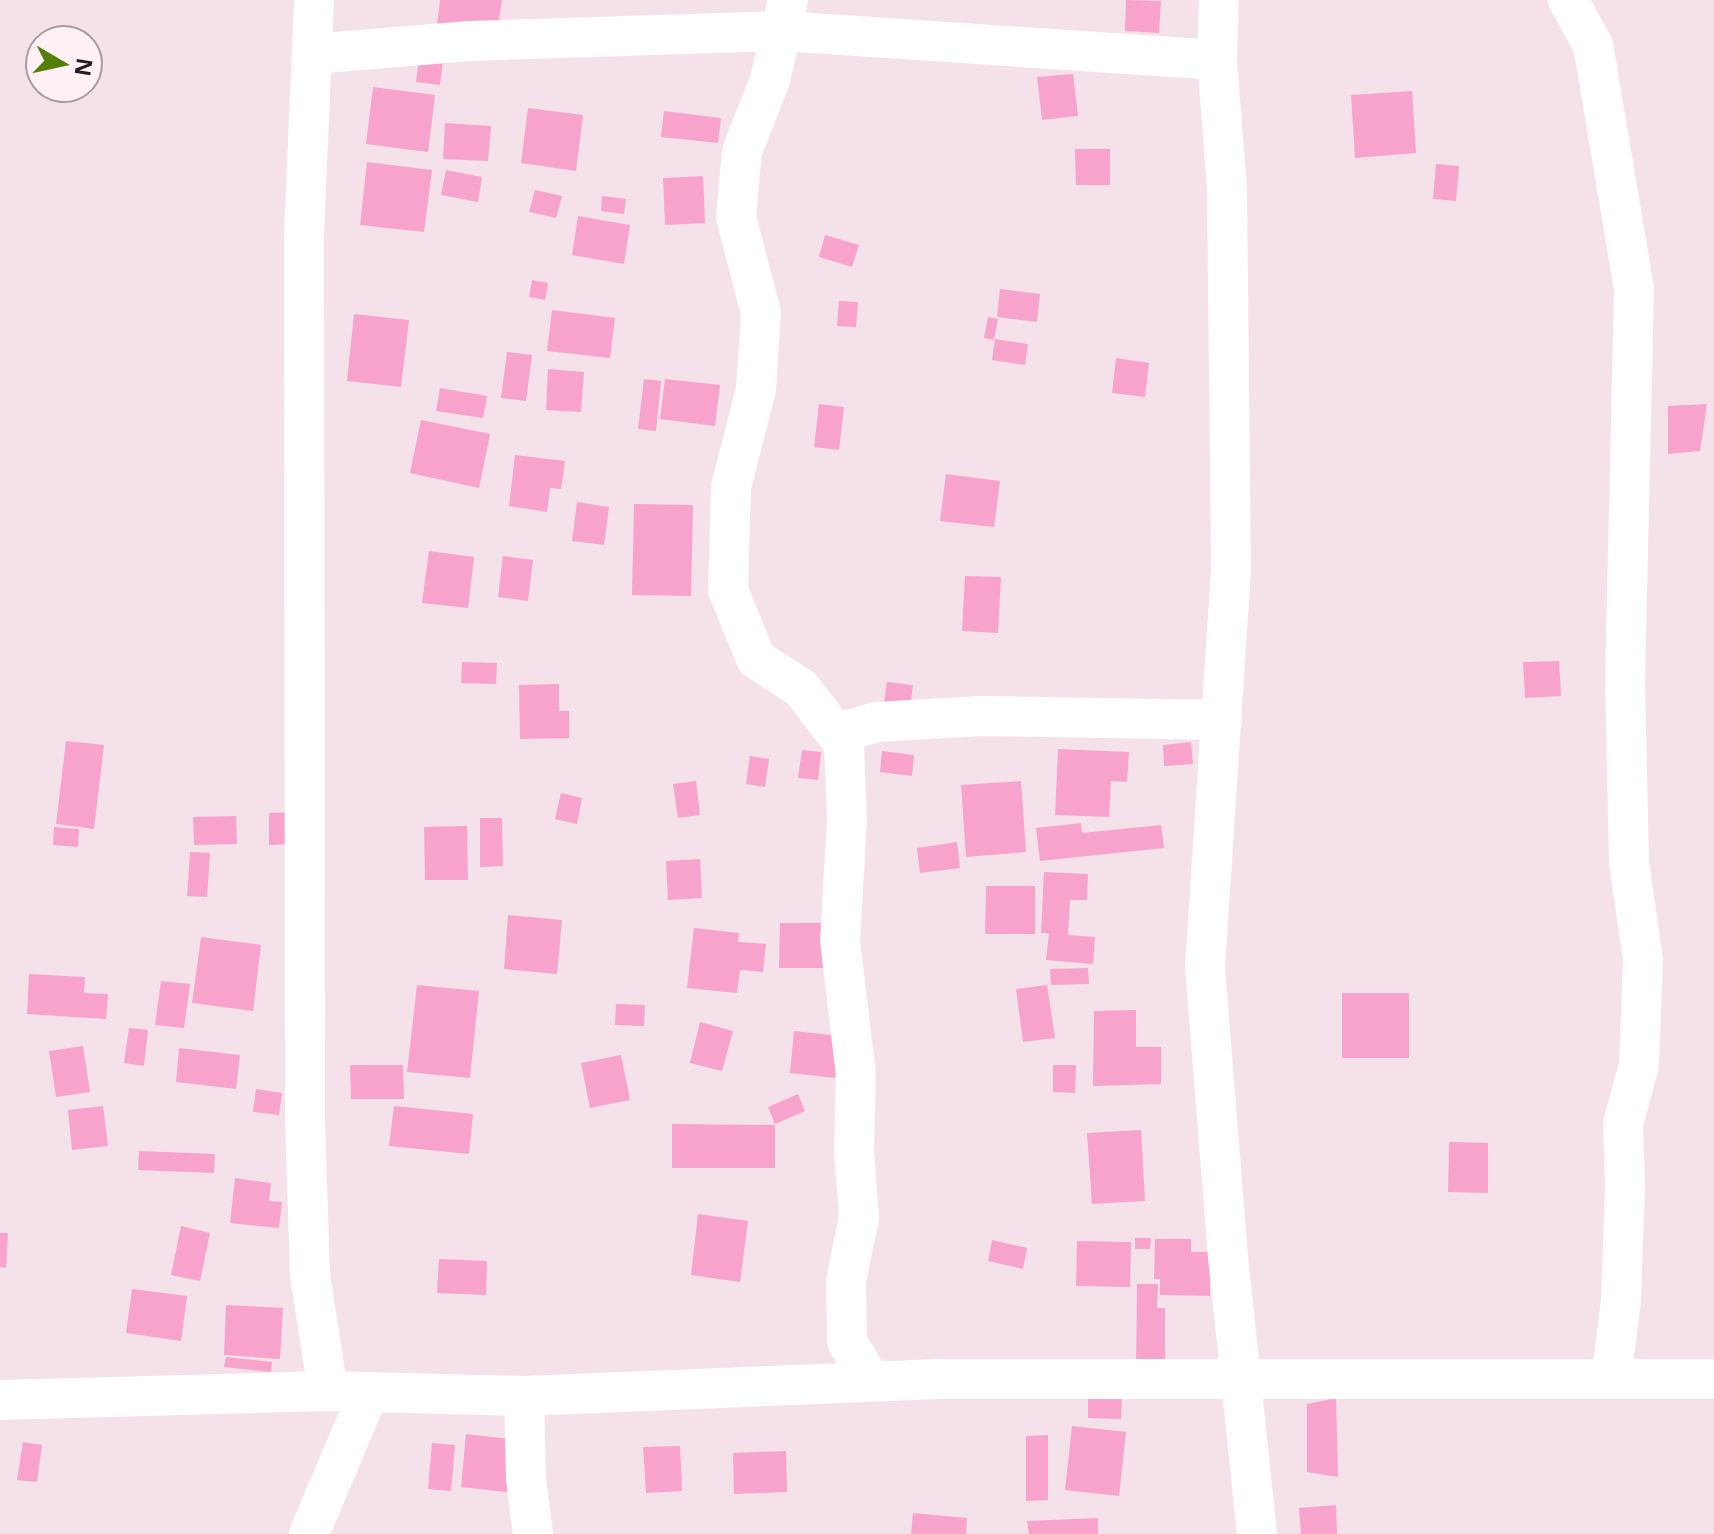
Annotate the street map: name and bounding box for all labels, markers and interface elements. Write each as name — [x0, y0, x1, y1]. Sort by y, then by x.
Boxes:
north arrow — [24, 24, 104, 104]
text: N — [69, 56, 101, 78]

